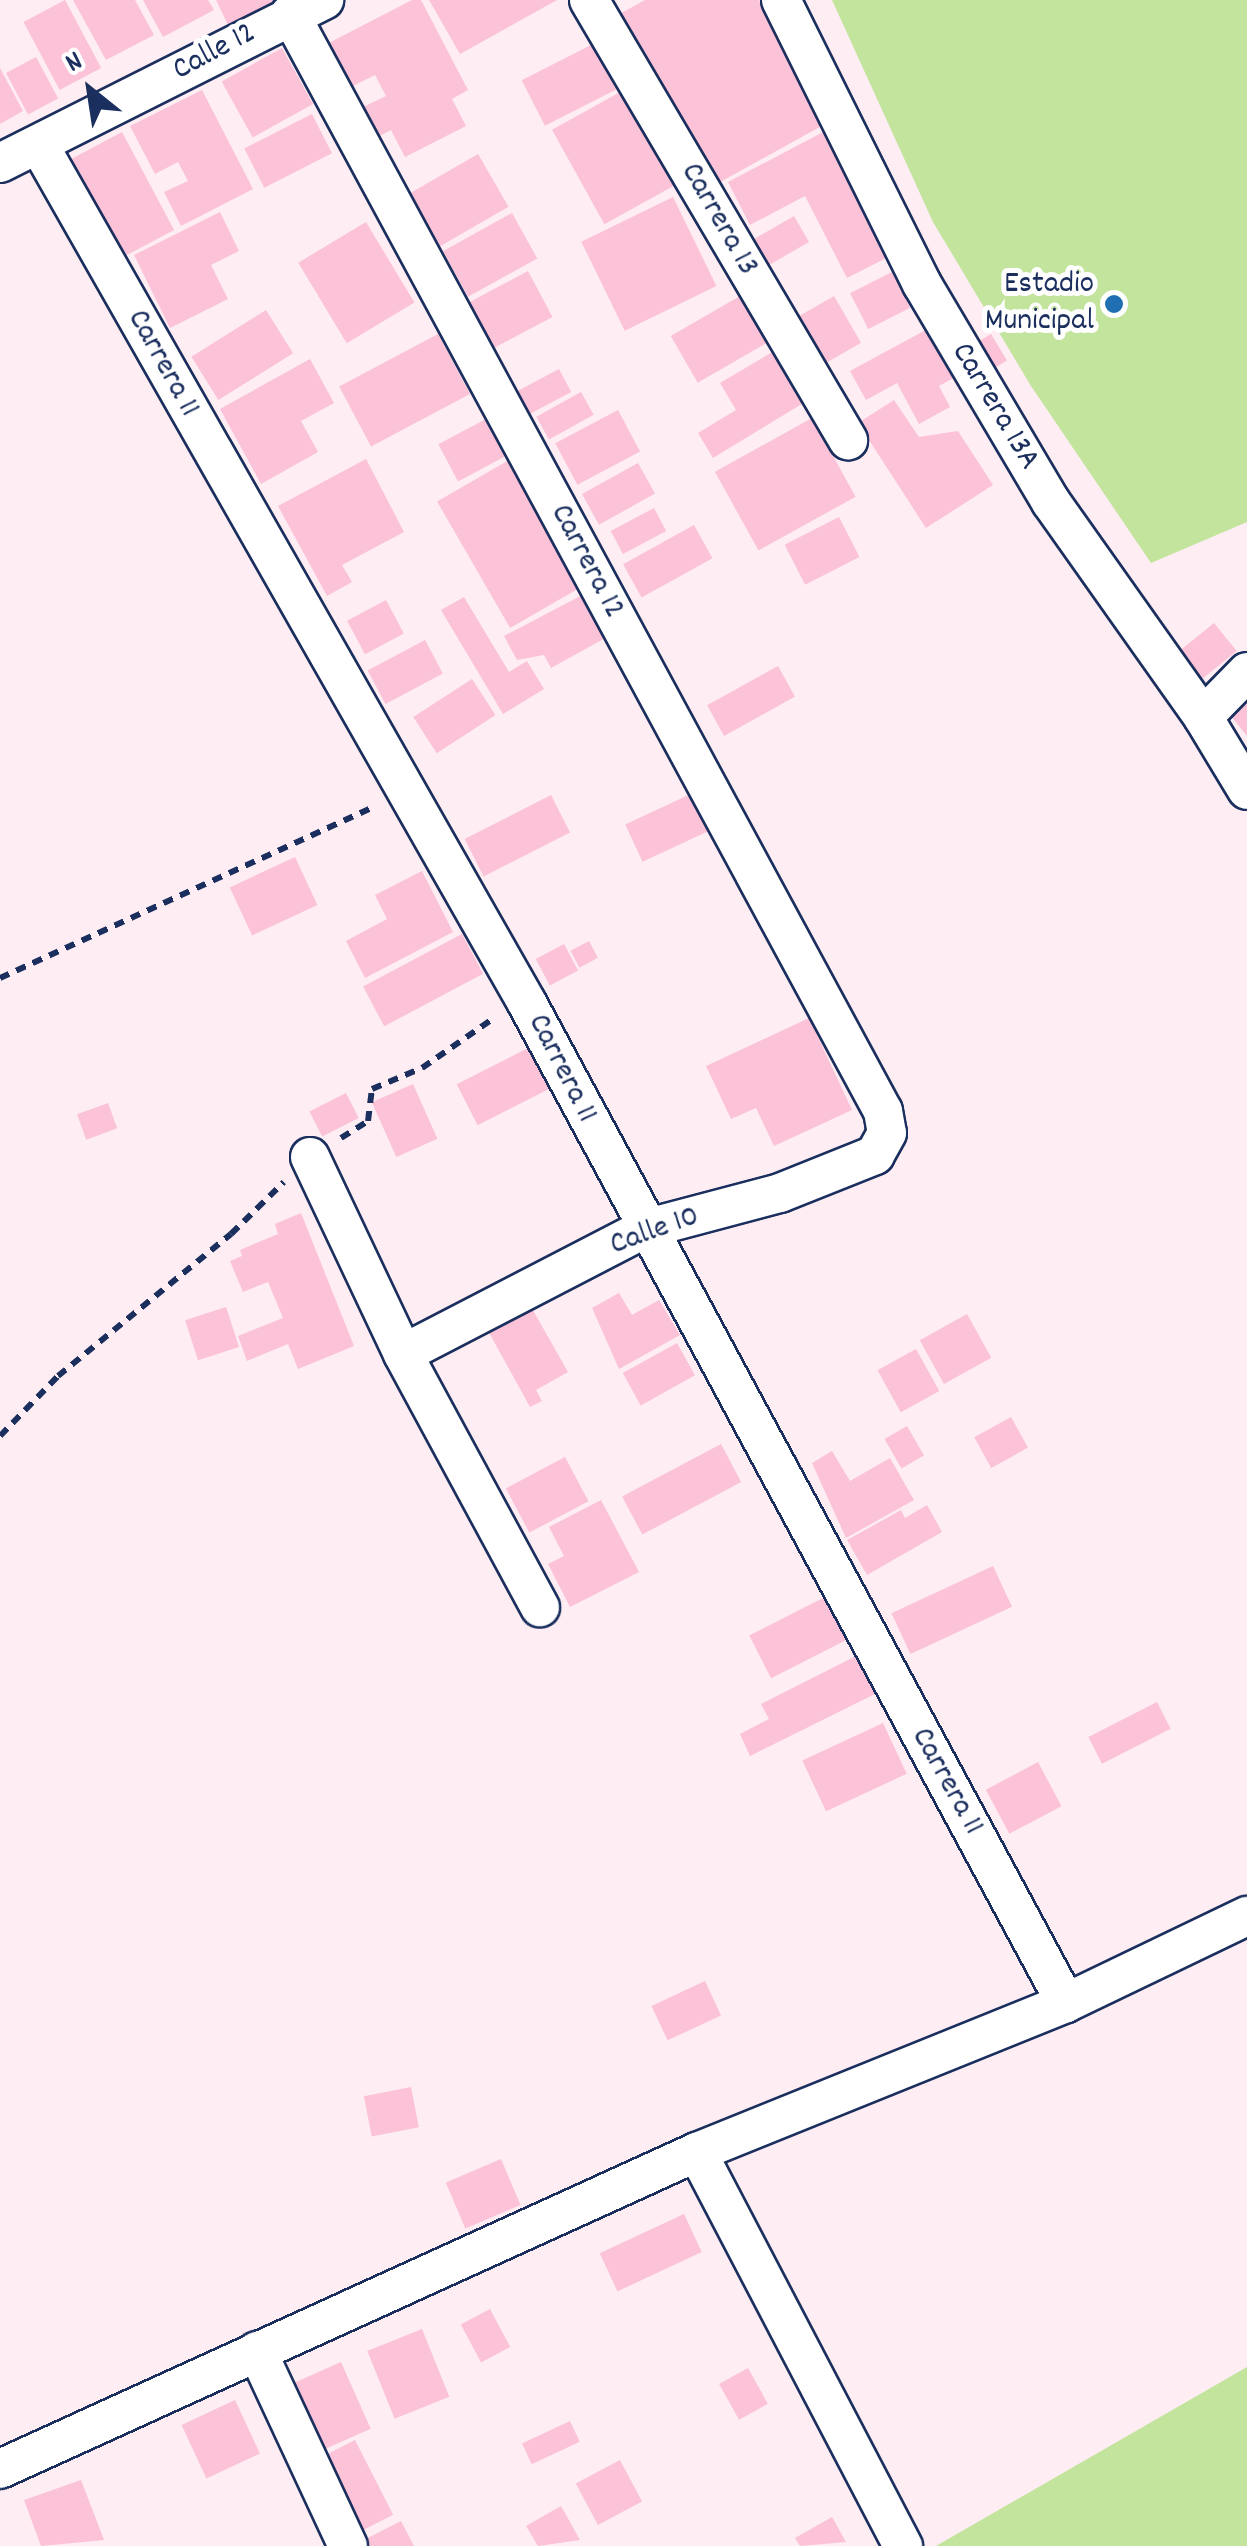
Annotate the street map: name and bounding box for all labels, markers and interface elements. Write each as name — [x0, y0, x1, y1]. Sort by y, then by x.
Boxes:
street label: Calle 12 — [167, 15, 263, 91]
north arrow — [40, 40, 140, 140]
text: N — [59, 43, 91, 85]
street label: Carrera 13 — [670, 157, 766, 283]
place label: Estadio Municipal — [985, 267, 1094, 342]
marker: Estadio Municipal — [1103, 293, 1125, 315]
street label: Carrera 11 — [117, 304, 207, 424]
street label: Carrera 13A — [941, 336, 1047, 478]
street label: Carrera 12 — [540, 498, 632, 626]
street label: Carrera 11 — [517, 1008, 605, 1130]
street label: Calle 10 — [605, 1198, 705, 1266]
street label: Carrera 11 — [901, 1722, 991, 1842]

